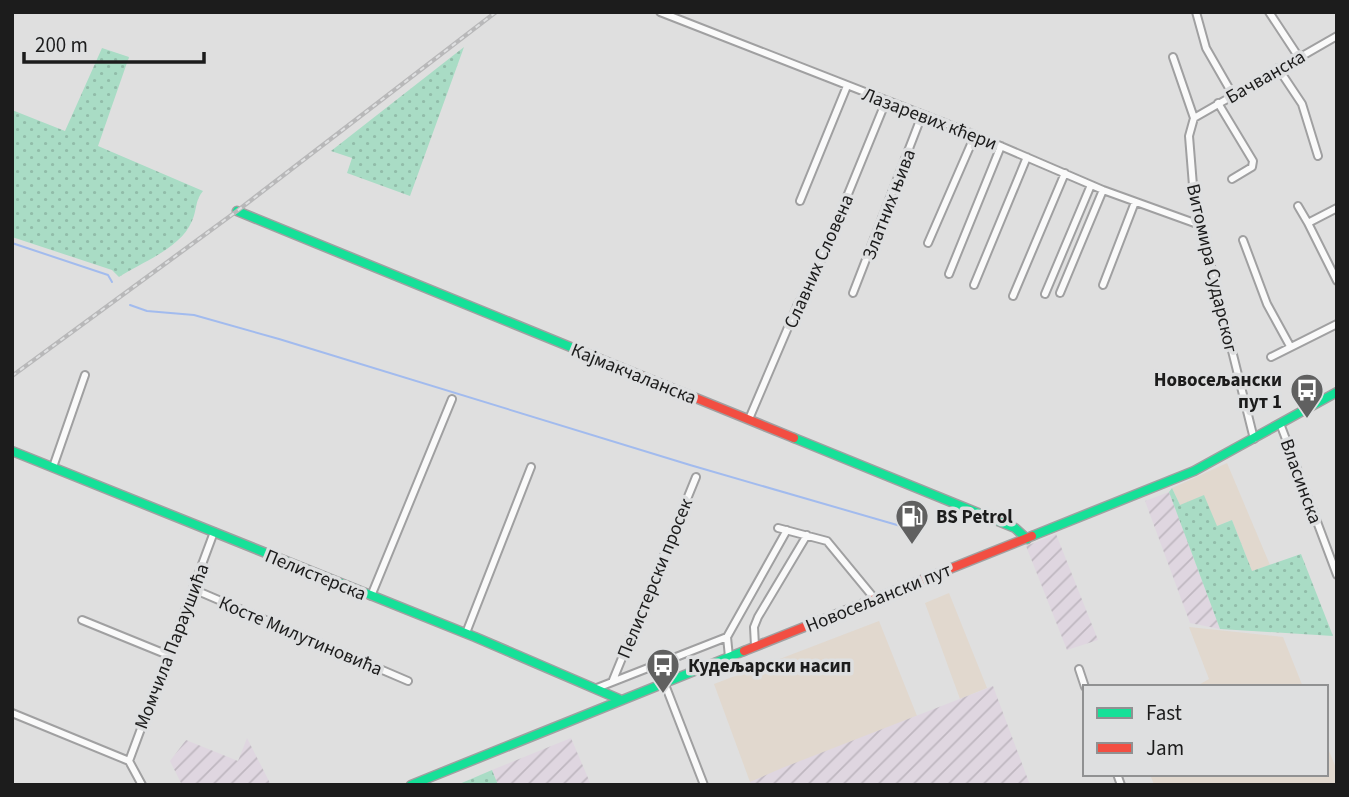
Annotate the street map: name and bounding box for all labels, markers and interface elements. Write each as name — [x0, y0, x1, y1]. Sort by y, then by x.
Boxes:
scale bar — [24, 21, 205, 65]
text: 200 m — [35, 30, 88, 60]
street label: Бачванска — [1221, 44, 1310, 111]
street label: Лазаревих кћери — [858, 81, 1001, 158]
street label: Златних њива — [856, 145, 923, 264]
street label: Витомира Сударског — [1179, 181, 1244, 356]
street label: Славних Словена — [778, 190, 861, 333]
street label: Кајмакчаланска — [567, 337, 700, 412]
place label: Новосељански пут 1 — [1154, 367, 1282, 416]
bus stop icon: Новосељански пут 1 — [1288, 371, 1326, 420]
street label: Власинска — [1273, 435, 1328, 528]
street label: Пелистерски просек — [611, 494, 700, 663]
fuel station icon: BS Petrol — [893, 497, 931, 546]
place label: BS Petrol — [936, 504, 1013, 531]
street label: Пелистерска — [261, 543, 370, 608]
street label: Новосељански пут — [802, 557, 956, 640]
street label: Момчила Параушића — [128, 560, 216, 733]
street label: Косте Милутиновића — [214, 590, 386, 683]
bus stop icon: Кудељарски насип — [644, 646, 682, 695]
place label: Кудељарски насип — [688, 653, 852, 680]
legend — [1083, 685, 1328, 776]
text: Fast — [1146, 698, 1182, 728]
text: Jam — [1146, 733, 1184, 763]

